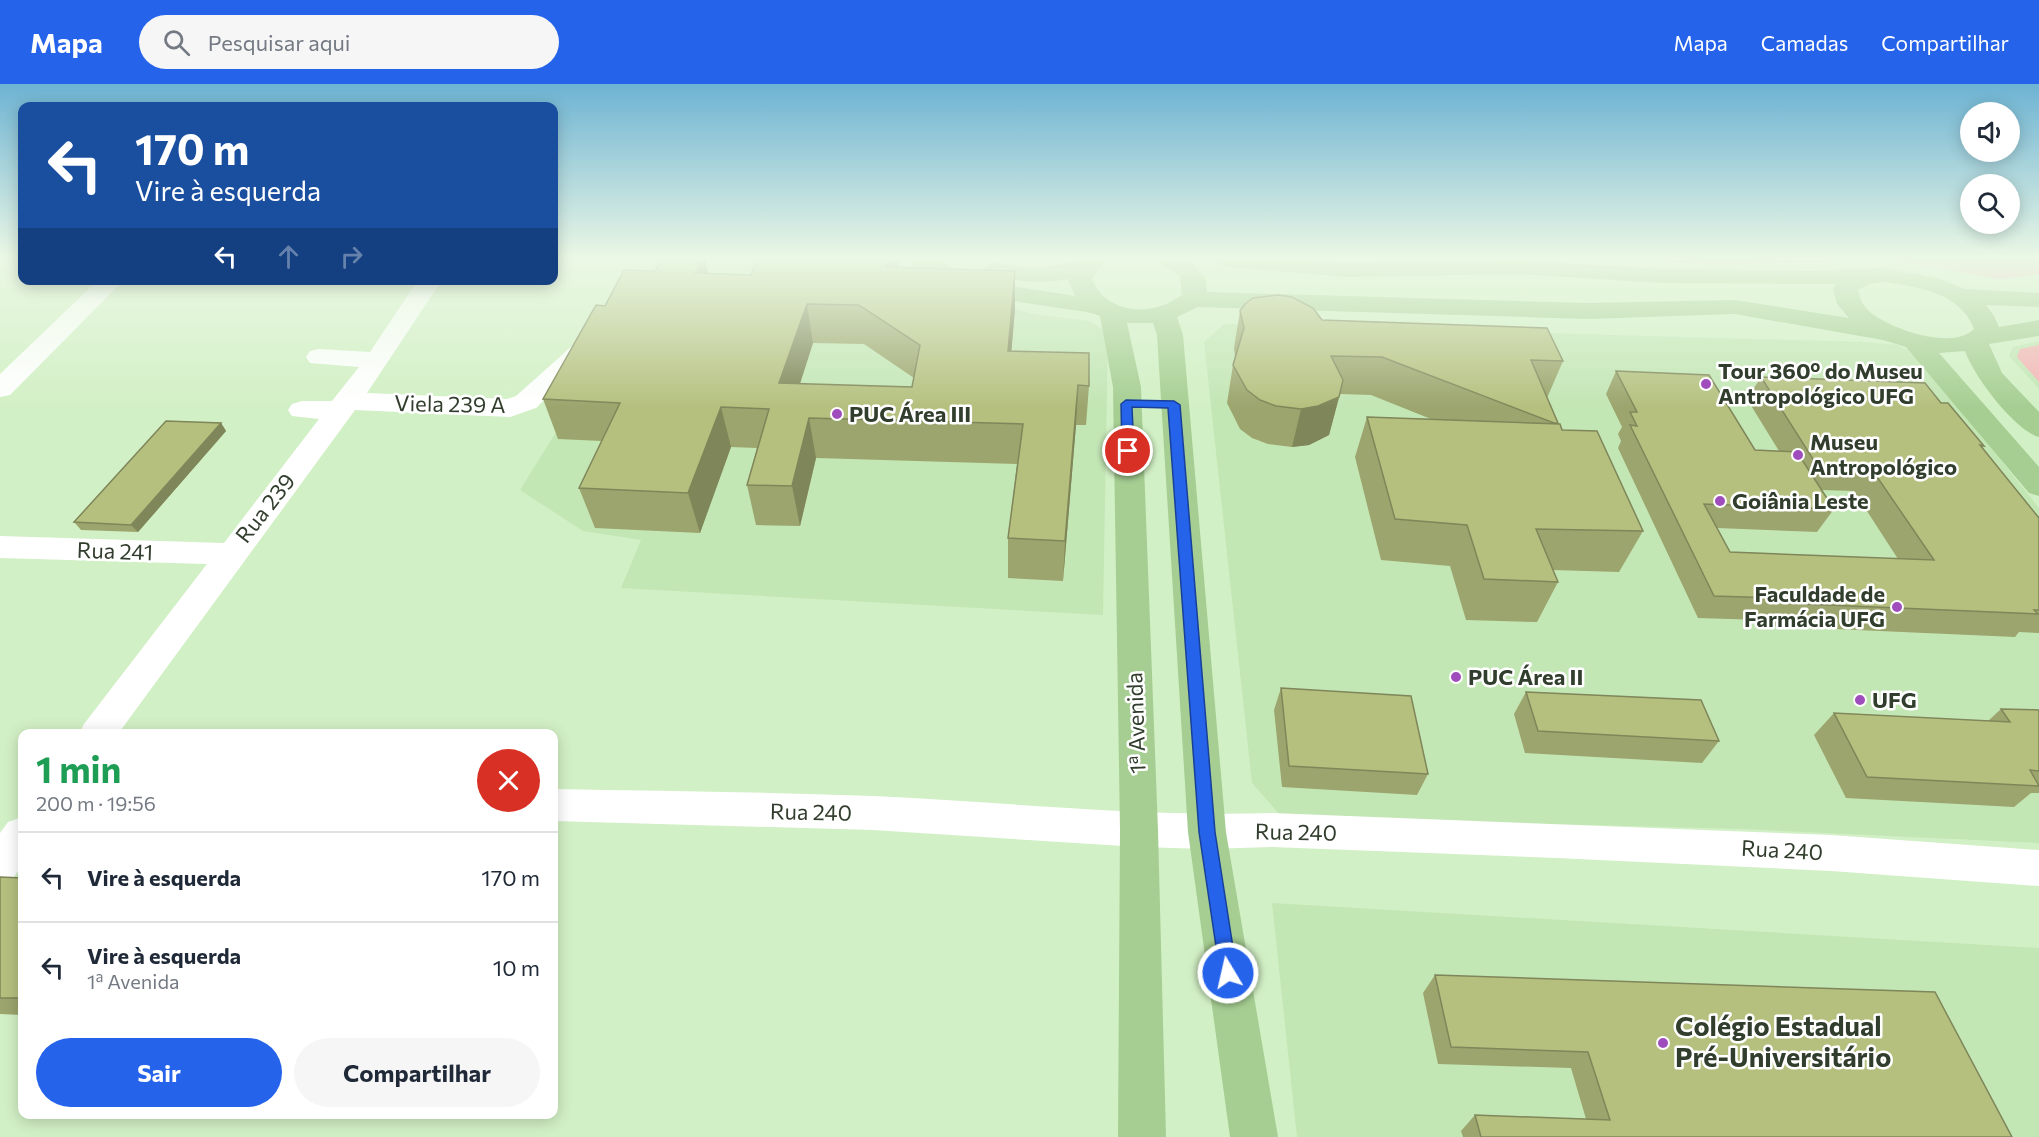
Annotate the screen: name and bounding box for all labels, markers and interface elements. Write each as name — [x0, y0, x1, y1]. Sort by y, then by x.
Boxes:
search box — [139, 15, 559, 69]
text: Mapa — [30, 25, 103, 59]
icon: search — [160, 26, 193, 59]
text: Pesquisar aqui — [208, 29, 350, 56]
text: Mapa — [1674, 30, 1728, 55]
text: Camadas — [1761, 30, 1848, 55]
text: Compartilhar — [1881, 30, 2009, 55]
map controls — [1960, 102, 2020, 234]
button: sound — [1960, 102, 2020, 162]
text: 170 m — [135, 122, 249, 174]
icon: left — [36, 126, 114, 204]
text: Vire à esquerda — [135, 174, 321, 207]
button: search — [1960, 174, 2020, 234]
icon: left — [209, 240, 242, 273]
icon: ahead — [272, 240, 305, 273]
icon: right — [335, 240, 368, 273]
place label: Tour 360º do Museu Antropológico UFG — [1718, 357, 1923, 409]
marker: Tour 360º do Museu Antropológico UFG — [1699, 377, 1713, 391]
street label: Viela 239 A — [394, 389, 506, 418]
place label: PUC Área III — [849, 400, 971, 427]
marker: PUC Área III — [830, 407, 844, 421]
pin — [1102, 425, 1153, 476]
place label: Museu Antropológico — [1810, 428, 1957, 480]
icon: arrive — [1111, 434, 1144, 467]
marker: Museu Antropológico — [1791, 448, 1805, 462]
street label: Rua 239 — [229, 468, 300, 548]
place label: Goiânia Leste — [1732, 487, 1869, 514]
marker: Goiânia Leste — [1713, 494, 1727, 508]
street label: Rua 241 — [76, 536, 154, 565]
place label: Faculdade de Farmácia UFG — [1744, 580, 1885, 632]
marker: Faculdade de Farmácia UFG — [1890, 600, 1904, 614]
place label: PUC Área II — [1468, 663, 1583, 690]
marker: PUC Área II — [1449, 670, 1463, 684]
street label: 1ª Avenida — [1120, 672, 1151, 774]
place label: UFG — [1872, 686, 1917, 713]
marker: UFG — [1853, 693, 1867, 707]
text: 1 min — [36, 746, 121, 790]
button: close — [477, 749, 540, 812]
text: 200 m · 19:56 — [36, 791, 156, 815]
street label: Rua 240 — [770, 797, 852, 826]
street label: Rua 240 — [1255, 817, 1337, 846]
street label: Rua 240 — [1740, 834, 1824, 865]
icon: left — [36, 861, 69, 894]
text: Vire à esquerda — [87, 864, 241, 891]
text: 170 m — [481, 864, 540, 891]
position arrow — [1196, 941, 1260, 1005]
text: Vire à esquerda — [87, 942, 241, 969]
icon: left — [36, 951, 69, 984]
text: 10 m — [493, 954, 540, 981]
text: 1ª Avenida — [87, 969, 179, 993]
place label: Colégio Estadual Pré-Universitário — [1675, 1009, 1891, 1073]
marker: Colégio Estadual Pré-Universitário — [1656, 1036, 1670, 1050]
button: Sair — [36, 1038, 282, 1107]
button: Compartilhar — [294, 1038, 540, 1107]

